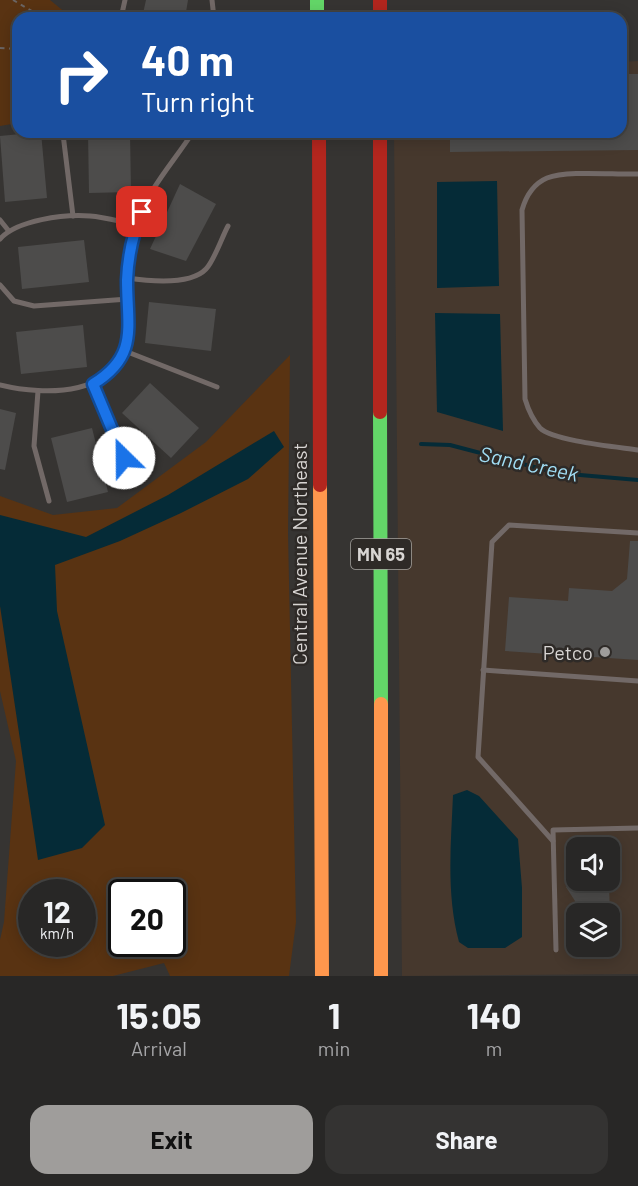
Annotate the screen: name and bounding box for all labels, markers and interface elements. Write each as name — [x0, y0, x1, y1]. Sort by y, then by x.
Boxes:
text: 40 m — [141, 34, 234, 84]
icon: right — [42, 36, 120, 114]
text: Turn right — [141, 85, 255, 117]
pin — [116, 186, 167, 237]
icon: arrive — [125, 195, 158, 228]
position arrow — [92, 426, 156, 490]
water label: Sand Creek — [477, 440, 582, 486]
street label: Central Avenue Northeast — [287, 443, 311, 665]
road number: MN 65 — [351, 539, 411, 569]
place label: Petco — [543, 640, 593, 664]
marker: Petco — [598, 645, 612, 659]
map controls — [566, 837, 620, 957]
button: sound — [566, 837, 620, 891]
speed limit sign: 20 — [108, 879, 186, 957]
text: 12 — [43, 893, 71, 929]
button: layers — [566, 903, 620, 957]
text: km/h — [40, 924, 74, 942]
text: 15:05 — [116, 993, 202, 1036]
text: 1 — [328, 993, 340, 1036]
text: 140 — [467, 993, 522, 1036]
text: Arrival — [131, 1036, 187, 1060]
text: min — [318, 1036, 350, 1060]
text: m — [486, 1036, 502, 1060]
button: Exit — [30, 1105, 313, 1174]
button: Share — [325, 1105, 608, 1174]

